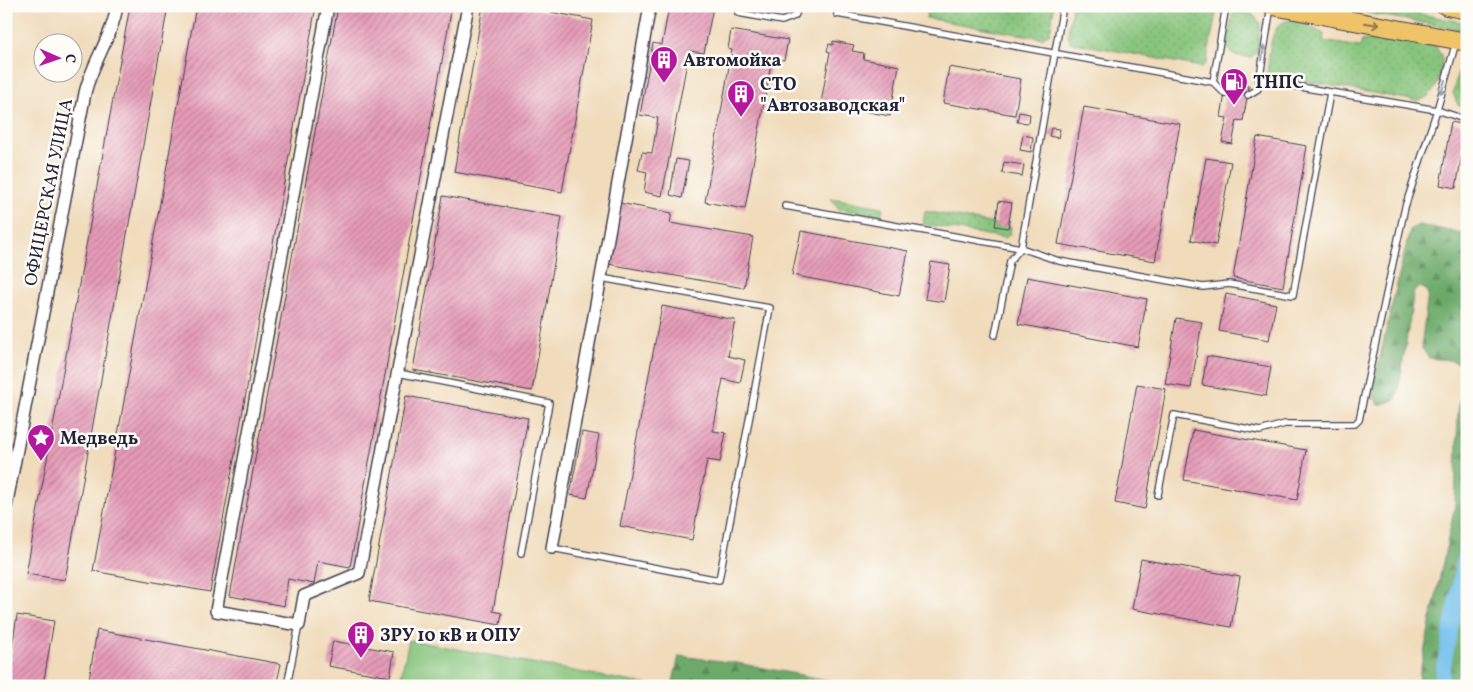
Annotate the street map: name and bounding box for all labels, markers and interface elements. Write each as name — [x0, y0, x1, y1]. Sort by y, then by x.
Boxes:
one-way arrow — [1364, 20, 1380, 30]
north arrow — [32, 32, 82, 82]
building icon: Автомойка — [649, 45, 679, 84]
one-way arrow — [1259, 46, 1269, 62]
place label: Автомойка — [683, 49, 782, 74]
text: С — [60, 54, 79, 63]
fuel station icon: ТНПС — [1219, 67, 1249, 106]
place label: ТНПС — [1253, 71, 1304, 96]
place label: СТО "Автозаводская" — [760, 73, 905, 119]
one-way arrow — [1438, 78, 1448, 94]
building icon: СТО "Автозаводская" — [726, 79, 756, 118]
street label: ОФИЦЕРСКАЯ УЛИЦА — [19, 96, 80, 288]
place icon: Медведь — [26, 423, 56, 462]
place label: Медведь — [60, 427, 138, 452]
building icon: ЗРУ 10 кВ и ОПУ — [346, 620, 376, 659]
place label: ЗРУ 10 кВ и ОПУ — [380, 624, 520, 649]

